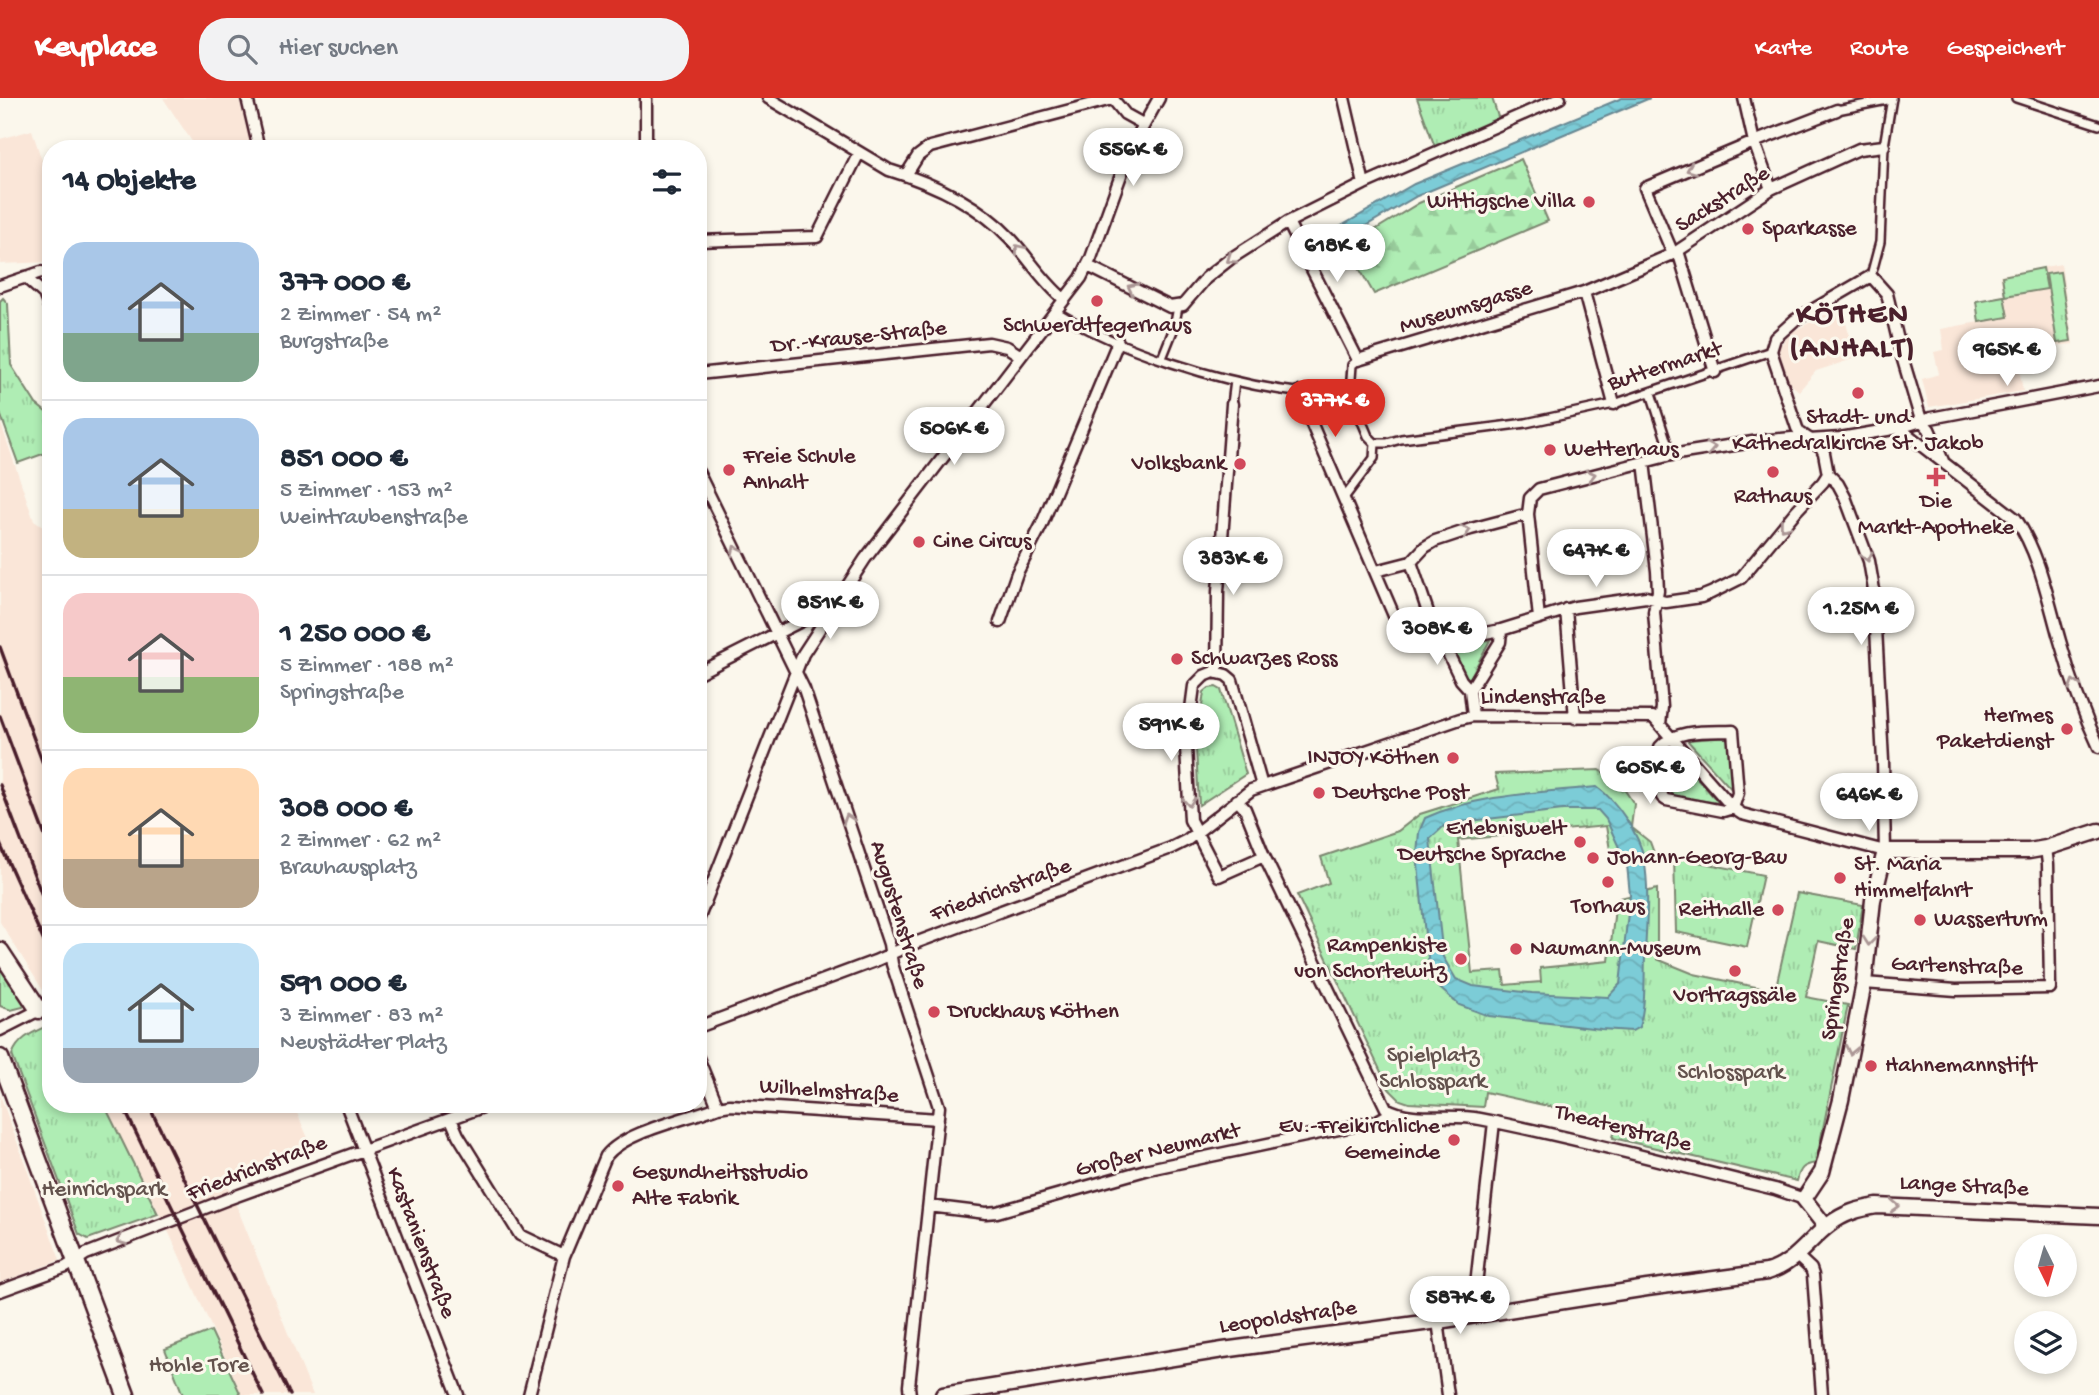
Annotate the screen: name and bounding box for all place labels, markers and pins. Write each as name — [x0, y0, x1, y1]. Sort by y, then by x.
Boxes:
pin: 556K € — [1076, 129, 1190, 188]
place label: Wittigsche Villa — [1427, 189, 1576, 216]
marker: Wittigsche Villa — [1581, 194, 1597, 210]
place label: Sparkasse — [1762, 216, 1858, 243]
marker: Sparkasse — [1740, 221, 1756, 237]
pin: 618K € — [1280, 225, 1394, 284]
marker: Schwerdtfegerhaus — [1089, 293, 1105, 309]
place label: Schwerdtfegerhaus — [1003, 313, 1191, 340]
pin: 965K € — [1950, 328, 2064, 388]
pin: 377K € — [1278, 380, 1392, 439]
marker: Stadt- und Kathedralkirche St. Jakob — [1850, 385, 1866, 401]
place label: Stadt- und Kathedralkirche St. Jakob — [1732, 405, 1984, 458]
pin: 506K € — [897, 408, 1011, 467]
place label: Wetterhaus — [1564, 437, 1679, 464]
marker: Wetterhaus — [1542, 442, 1558, 458]
place label: Freie Schule Anhalt — [742, 444, 857, 497]
place label: Volksbank — [1130, 451, 1229, 478]
marker: Volksbank — [1232, 456, 1248, 472]
marker: Freie Schule Anhalt — [721, 462, 737, 478]
marker: Rathaus — [1765, 464, 1781, 480]
marker: Die Markt-Apotheke — [1928, 469, 1944, 485]
place label: Rathaus — [1734, 484, 1813, 511]
place label: Die Markt-Apotheke — [1858, 489, 2015, 542]
place label: Cine Circus — [933, 529, 1032, 556]
pin: 647K € — [1539, 530, 1653, 589]
marker: Cine Circus — [911, 534, 927, 550]
pin: 383K € — [1176, 538, 1290, 597]
pin: 851K € — [773, 582, 887, 641]
pin: 1.25M € — [1796, 588, 1926, 647]
pin: 308K € — [1380, 608, 1494, 667]
place label: Schwarzes Ross — [1191, 646, 1338, 673]
marker: Schwarzes Ross — [1169, 651, 1185, 667]
place label: Hermes Paketdienst — [1936, 703, 2055, 756]
pin: 591K € — [1114, 704, 1228, 763]
marker: Hermes Paketdienst — [2059, 721, 2075, 737]
place label: INJOY Köthen — [1307, 745, 1439, 772]
pin: 605K € — [1593, 746, 1707, 806]
marker: INJOY Köthen — [1445, 750, 1461, 766]
pin: 646K € — [1812, 774, 1926, 833]
place label: Deutsche Post — [1331, 780, 1470, 807]
marker: Deutsche Post — [1311, 785, 1327, 801]
place label: Erlebniswelt Deutsche Sprache — [1396, 816, 1568, 869]
marker: Erlebniswelt Deutsche Sprache — [1572, 834, 1588, 850]
place label: Johann-Georg-Bau — [1607, 845, 1788, 872]
marker: Johann-Georg-Bau — [1585, 850, 1601, 866]
place label: St. Maria Himmelfahrt — [1854, 852, 1973, 905]
marker: St. Maria Himmelfahrt — [1832, 870, 1848, 886]
marker: Torhaus — [1600, 874, 1616, 890]
place label: Torhaus — [1569, 894, 1645, 921]
place label: Reithalle — [1679, 897, 1765, 924]
marker: Reithalle — [1770, 902, 1786, 918]
place label: Wasserturm — [1934, 907, 2048, 934]
marker: Wasserturm — [1912, 912, 1928, 928]
place label: Rampenkiste von Schortewitz — [1294, 933, 1448, 986]
place label: Naumann-Museum — [1530, 936, 1701, 963]
marker: Naumann-Museum — [1508, 941, 1524, 957]
marker: Rampenkiste von Schortewitz — [1453, 951, 1469, 967]
marker: Vortragssäle — [1727, 963, 1743, 979]
place label: Vortragssäle — [1673, 983, 1798, 1010]
place label: Druckhaus Köthen — [946, 999, 1119, 1026]
marker: Druckhaus Köthen — [926, 1004, 942, 1020]
place label: Hahnemannstift — [1885, 1053, 2038, 1080]
marker: Hahnemannstift — [1863, 1058, 1879, 1074]
place label: Ev.-Freikirchliche Gemeinde — [1279, 1114, 1441, 1167]
marker: Ev.-Freikirchliche Gemeinde — [1446, 1132, 1462, 1148]
place label: Gesundheitsstudio Alte Fabrik — [632, 1160, 808, 1213]
marker: Gesundheitsstudio Alte Fabrik — [610, 1178, 626, 1194]
pin: 587K € — [1403, 1276, 1517, 1336]

